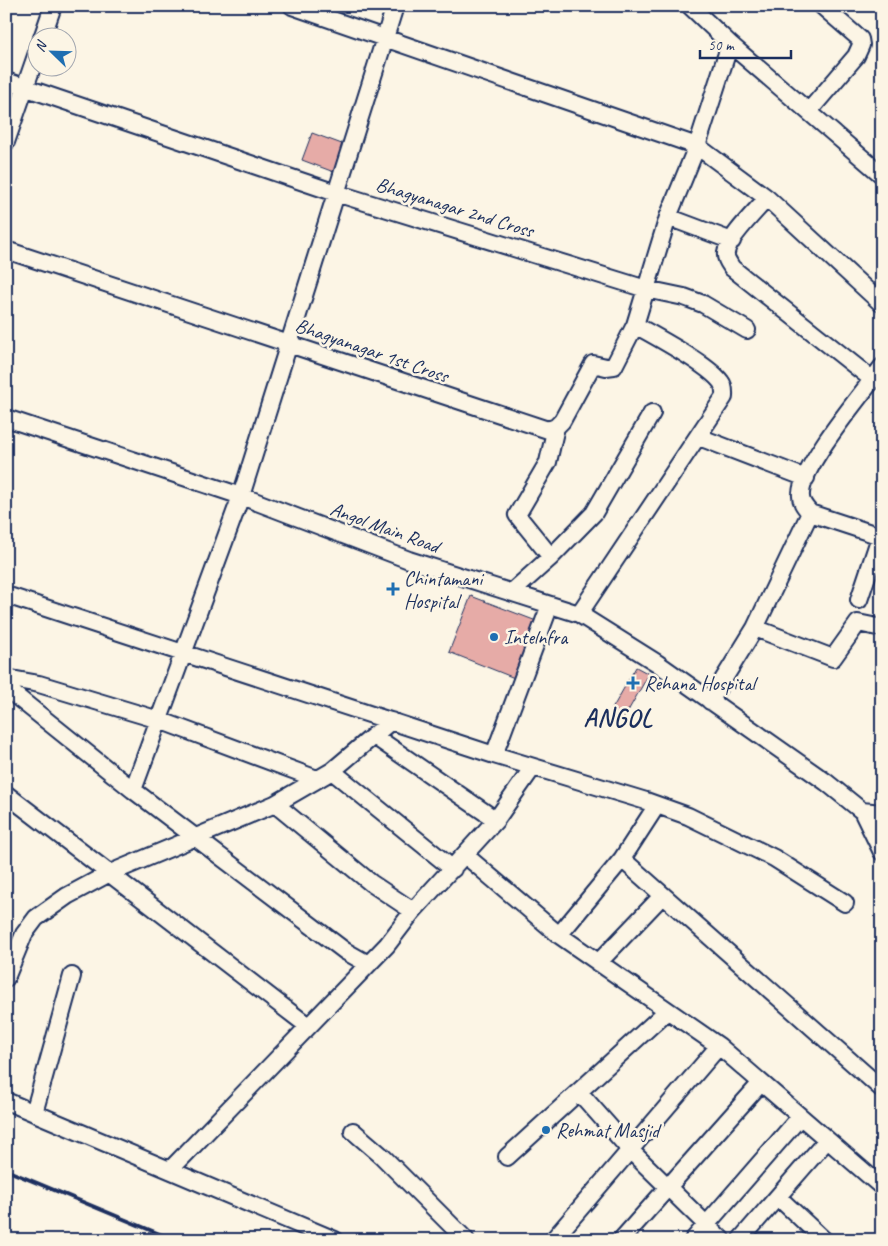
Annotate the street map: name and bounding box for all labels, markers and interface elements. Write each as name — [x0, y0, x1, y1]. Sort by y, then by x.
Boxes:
north arrow — [28, 28, 78, 78]
scale bar — [700, 28, 792, 60]
text: 50 m — [708, 36, 735, 55]
text: N — [31, 38, 51, 54]
street label: Bhagyanagar 2nd Cross — [373, 172, 539, 244]
street label: Bhagyanagar 1st Cross — [292, 313, 454, 389]
street label: Angol Main Road — [327, 496, 446, 560]
place label: Chintamani Hospital — [404, 566, 484, 614]
marker: Chintamani Hospital — [386, 582, 400, 596]
place label: Intelnfra — [504, 625, 569, 650]
marker: Intelnfra — [488, 631, 500, 643]
place label: Rehana Hospital — [644, 671, 759, 696]
marker: Rehana Hospital — [626, 676, 640, 690]
district label: ANGOL — [583, 702, 653, 734]
place label: Rehmat Masjid — [556, 1118, 662, 1143]
marker: Rehmat Masjid — [540, 1124, 552, 1136]

